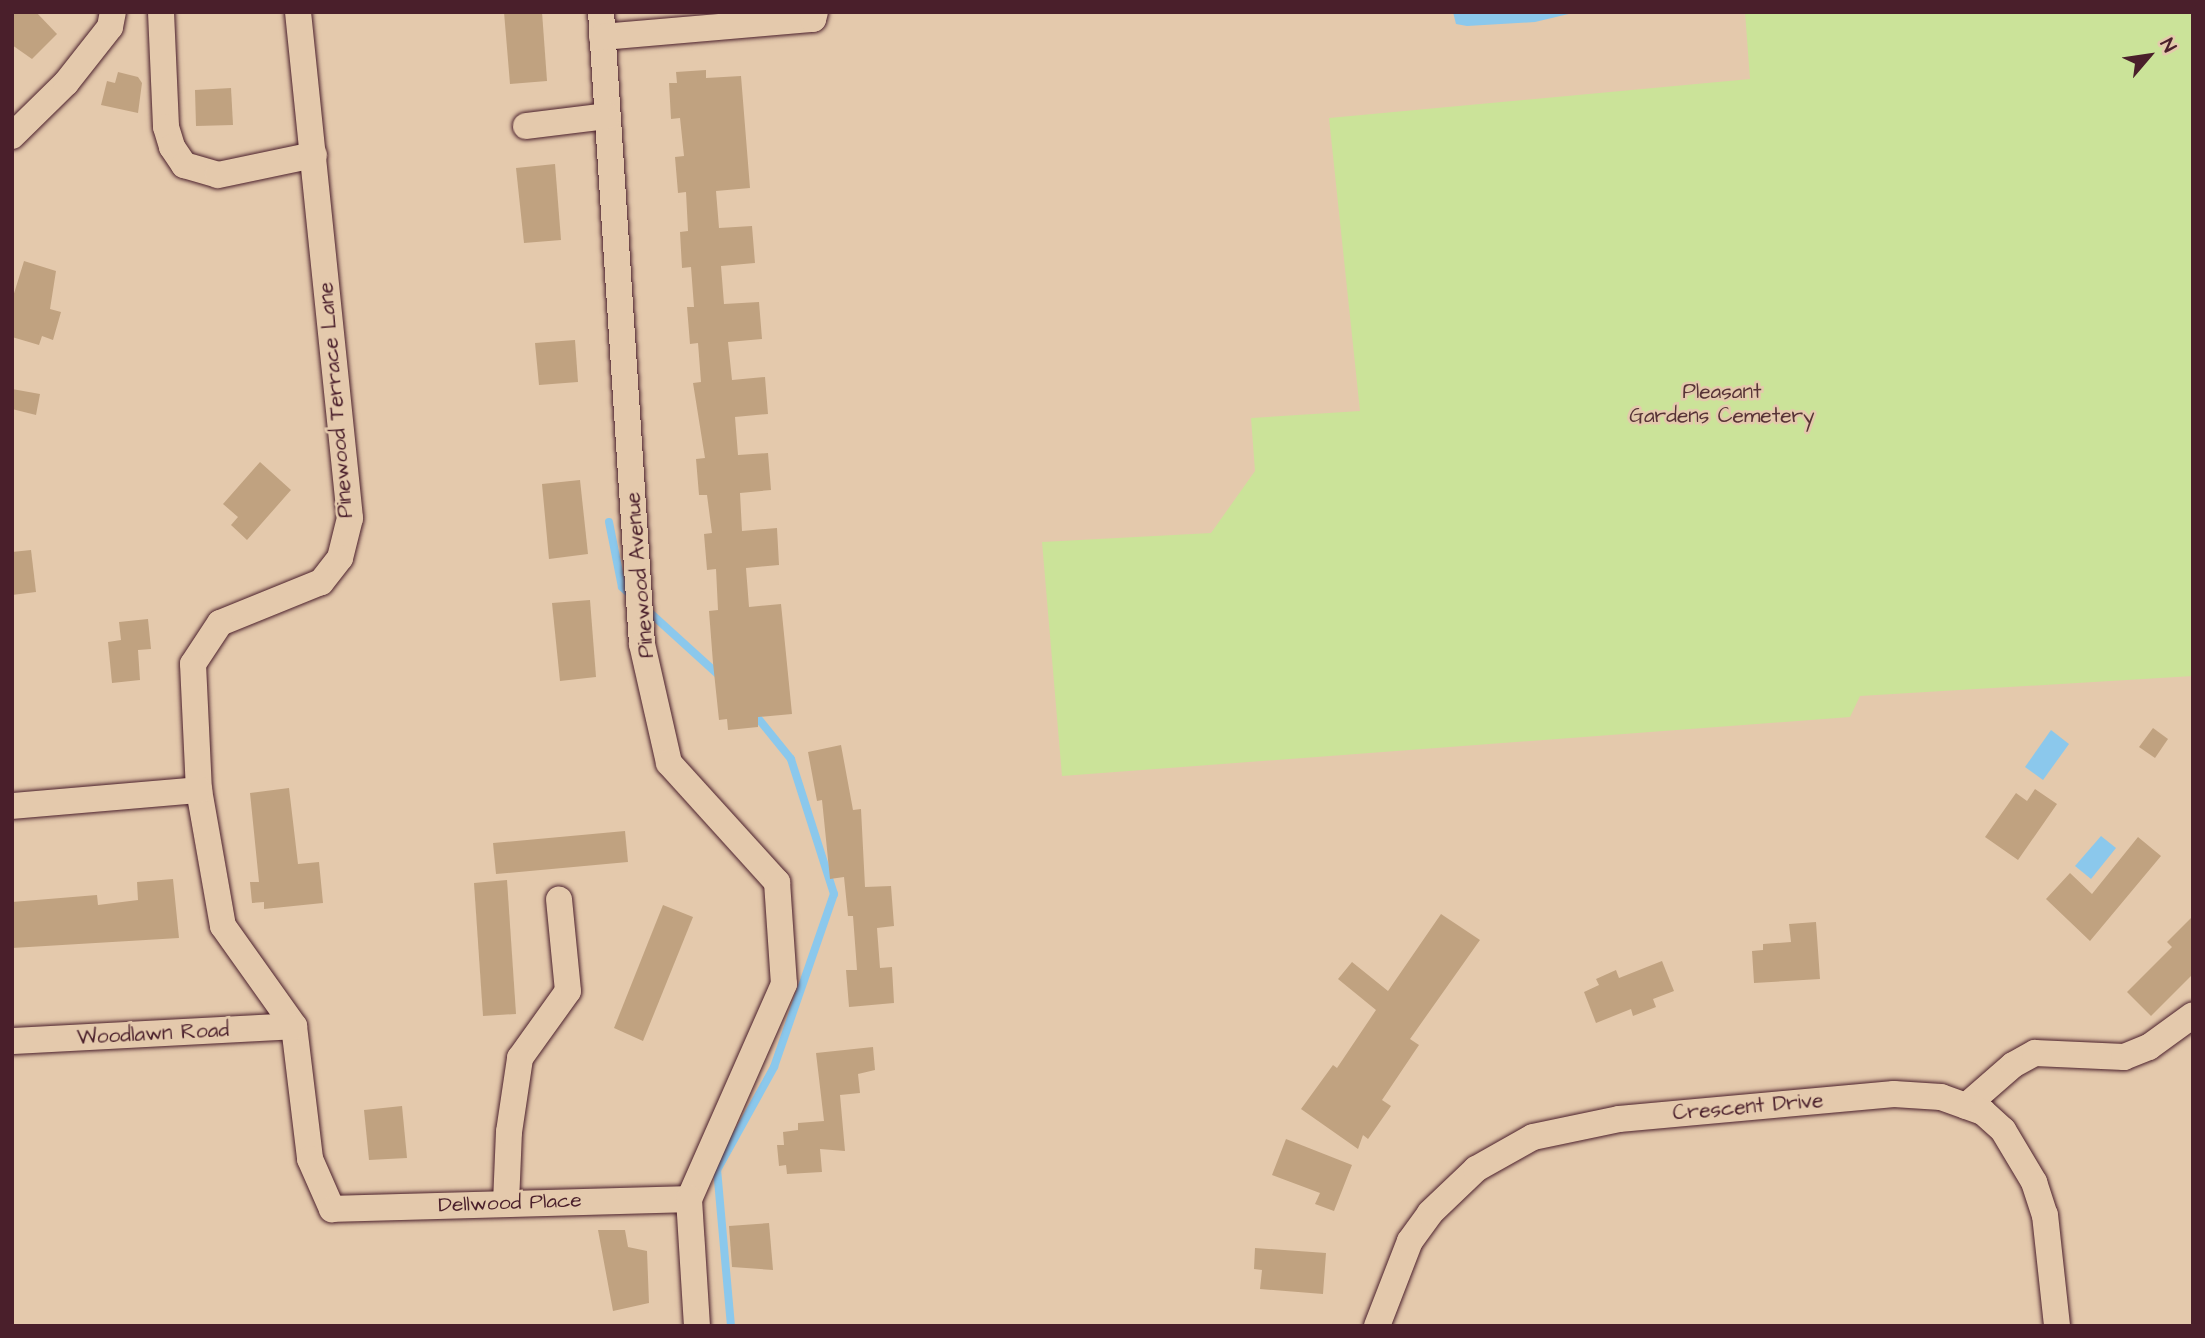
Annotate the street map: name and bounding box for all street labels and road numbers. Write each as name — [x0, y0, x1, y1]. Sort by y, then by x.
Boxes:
street label: Pinewood Terrace Lane — [313, 281, 359, 519]
street label: Pinewood Avenue — [620, 491, 660, 659]
street label: Woodlawn Road — [76, 1017, 230, 1051]
street label: Crescent Drive — [1672, 1088, 1824, 1126]
street label: Dellwood Place — [438, 1188, 582, 1218]

